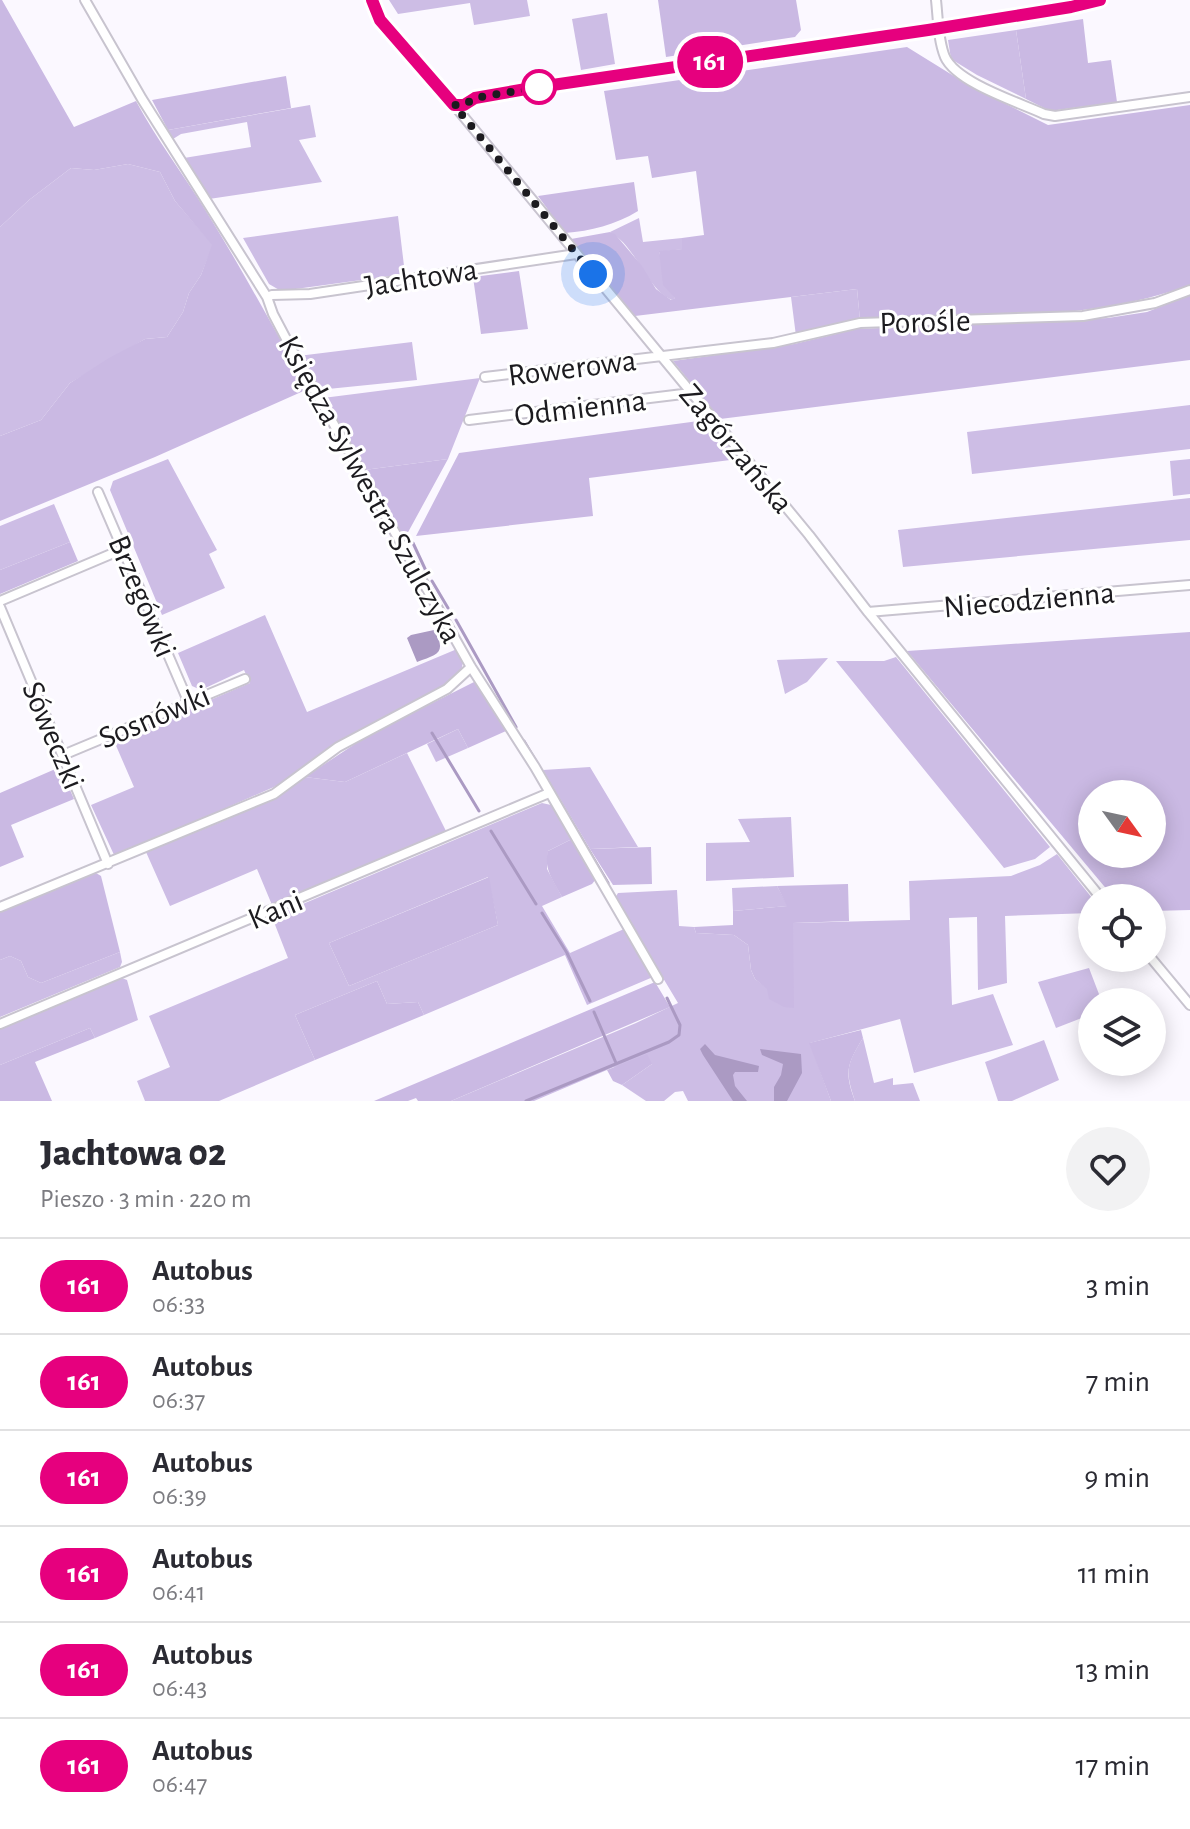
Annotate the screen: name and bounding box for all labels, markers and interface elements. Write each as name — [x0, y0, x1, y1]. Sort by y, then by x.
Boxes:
line badge: 161 — [664, 36, 756, 88]
text: 161 — [693, 48, 727, 76]
unlabelled marker — [522, 70, 556, 104]
street label: Jachtowa — [362, 253, 480, 303]
your location — [573, 254, 613, 294]
street label: Porośle — [879, 304, 971, 340]
street label: Księdza Sylwestra Szulczyka — [272, 330, 468, 649]
street label: Rowerowa — [506, 344, 638, 392]
street label: Zagórzańska — [673, 378, 799, 519]
street label: Odmienna — [512, 384, 648, 432]
street label: Brzegówki — [102, 531, 182, 662]
street label: Niecodzienna — [942, 577, 1116, 623]
street label: Sóweczki — [16, 677, 90, 794]
street label: Sosnówki — [94, 679, 215, 755]
north arrow — [1078, 780, 1166, 868]
map controls — [1078, 780, 1166, 1076]
street label: Kani — [243, 884, 307, 936]
button: locate — [1078, 884, 1166, 972]
button: layers — [1078, 988, 1166, 1076]
button: heart — [1066, 1127, 1150, 1211]
text: Jachtowa 02 — [40, 1135, 226, 1173]
text: Pieszo · 3 min · 220 m — [40, 1186, 252, 1212]
text: Autobus — [152, 1256, 253, 1286]
text: 3 min — [1086, 1271, 1150, 1301]
text: 161 — [67, 1272, 101, 1300]
text: 06:33 — [152, 1291, 205, 1317]
text: Autobus — [152, 1352, 253, 1382]
text: 7 min — [1086, 1367, 1150, 1397]
text: 161 — [67, 1368, 101, 1396]
text: 06:37 — [152, 1387, 205, 1413]
text: Autobus — [152, 1448, 253, 1478]
text: 9 min — [1084, 1463, 1150, 1493]
text: 161 — [67, 1464, 101, 1492]
text: 06:39 — [152, 1483, 207, 1509]
text: Autobus — [152, 1544, 253, 1574]
text: 11 min — [1078, 1559, 1150, 1589]
text: 161 — [67, 1560, 101, 1588]
text: 06:41 — [152, 1579, 205, 1605]
text: Autobus — [152, 1640, 253, 1670]
text: 13 min — [1076, 1655, 1150, 1685]
text: 161 — [67, 1656, 101, 1684]
text: 06:43 — [152, 1675, 207, 1701]
text: Autobus — [152, 1736, 253, 1766]
text: 17 min — [1075, 1751, 1150, 1781]
text: 161 — [67, 1752, 101, 1780]
text: 06:47 — [152, 1771, 207, 1797]

